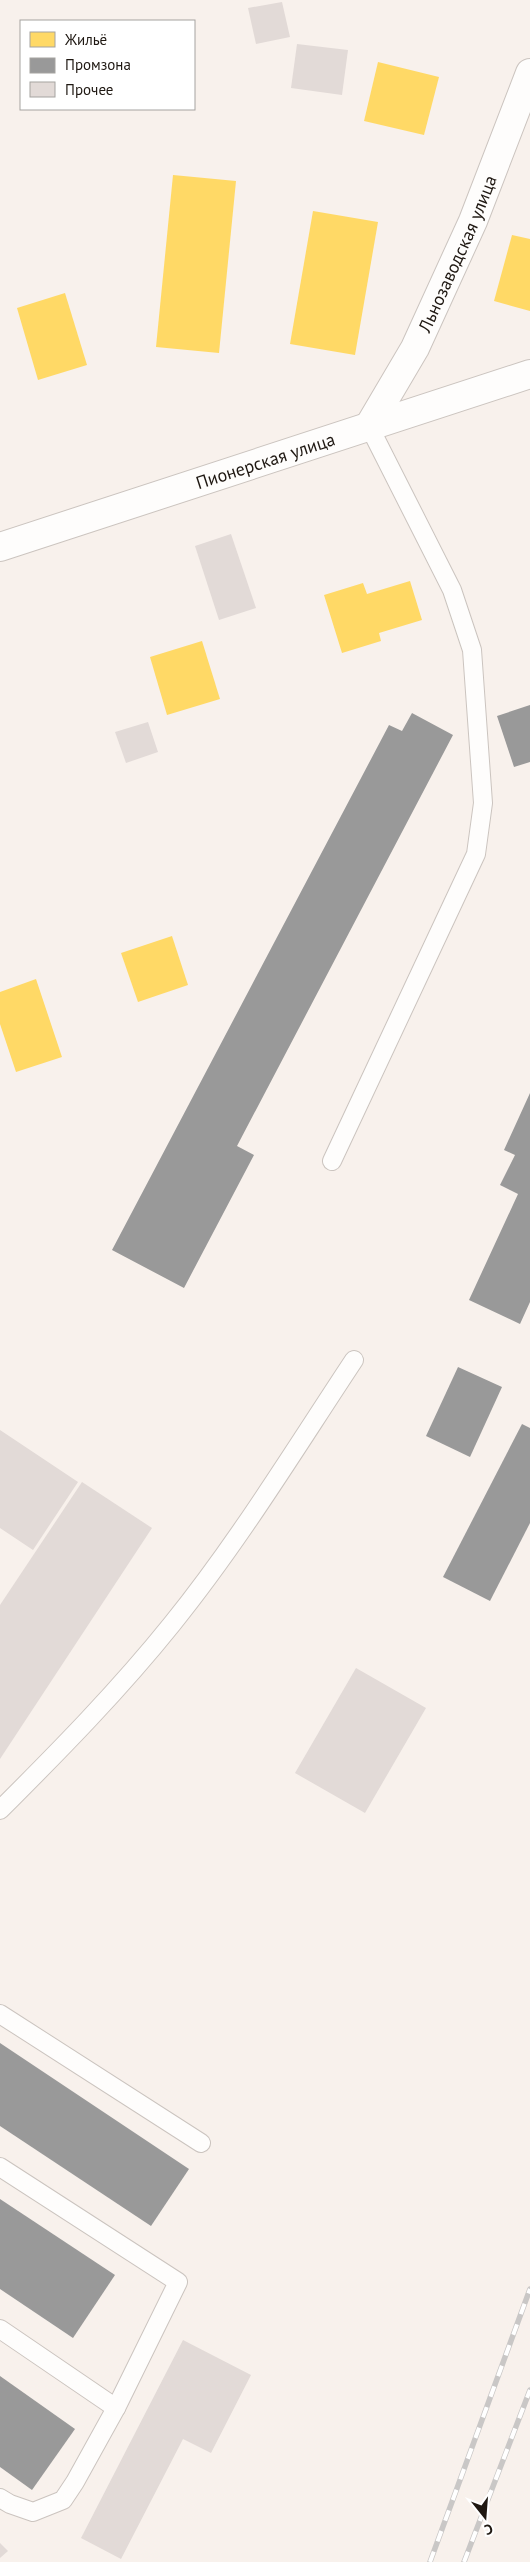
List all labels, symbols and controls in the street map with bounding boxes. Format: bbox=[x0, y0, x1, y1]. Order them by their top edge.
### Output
legend bbox=[20, 20, 195, 110]
text: Жильё bbox=[64, 30, 107, 49]
text: Промзона bbox=[65, 55, 131, 74]
text: Прочее bbox=[65, 80, 113, 99]
street label: Льнозаводская улица bbox=[412, 172, 501, 336]
street label: Пионерская улица bbox=[193, 427, 338, 494]
north arrow bbox=[460, 2492, 510, 2542]
text: С bbox=[482, 2520, 495, 2539]

